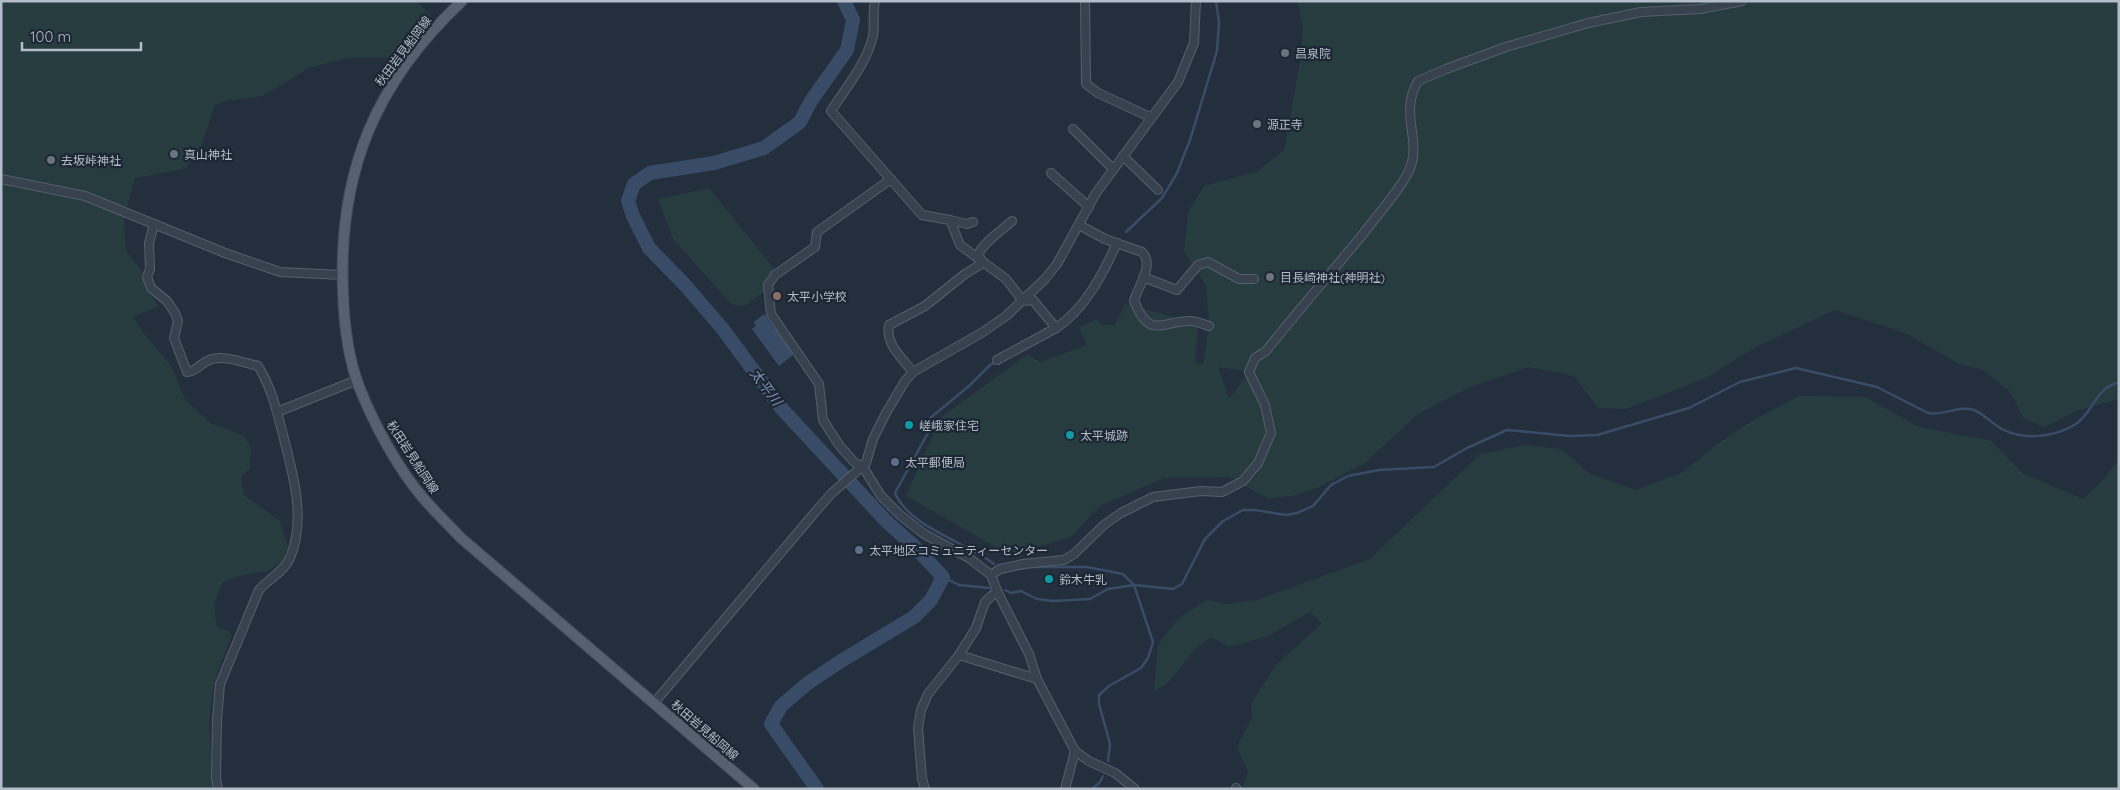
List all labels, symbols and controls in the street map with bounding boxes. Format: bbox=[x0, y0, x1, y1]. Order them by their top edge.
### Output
street label: 秋田岩見船岡線 bbox=[372, 13, 434, 89]
scale bar bbox=[22, 20, 141, 52]
text: 100 m bbox=[30, 27, 71, 46]
place label: 昌泉院 bbox=[1295, 46, 1331, 61]
marker: 昌泉院 bbox=[1279, 47, 1291, 59]
place label: 源正寺 bbox=[1267, 117, 1303, 132]
marker: 源正寺 bbox=[1251, 118, 1263, 130]
place label: 真山神社 bbox=[184, 147, 232, 162]
marker: 真山神社 bbox=[168, 148, 180, 160]
place label: 去坂峠神社 bbox=[61, 153, 121, 168]
marker: 去坂峠神社 bbox=[45, 154, 57, 166]
place label: 目長崎神社(神明社) bbox=[1280, 270, 1385, 285]
marker: 目長崎神社(神明社) bbox=[1264, 271, 1276, 283]
place label: 太平小学校 bbox=[787, 289, 847, 304]
marker: 太平小学校 bbox=[771, 290, 783, 302]
water label: 太平川 bbox=[746, 365, 787, 411]
street label: 秋田岩見船岡線 bbox=[384, 418, 442, 496]
place label: 嵯峨家住宅 bbox=[919, 418, 979, 433]
marker: 嵯峨家住宅 bbox=[903, 419, 915, 431]
place label: 太平城跡 bbox=[1080, 428, 1128, 443]
marker: 太平城跡 bbox=[1064, 429, 1076, 441]
place label: 太平郵便局 bbox=[905, 455, 965, 470]
marker: 太平郵便局 bbox=[889, 456, 901, 468]
place label: 太平地区コミュニティーセンター bbox=[869, 543, 1048, 558]
marker: 太平地区コミュニティーセンター bbox=[853, 544, 865, 556]
place label: 鈴木牛乳 bbox=[1059, 572, 1107, 587]
marker: 鈴木牛乳 bbox=[1043, 573, 1055, 585]
street label: 秋田岩見船岡線 bbox=[668, 697, 742, 763]

